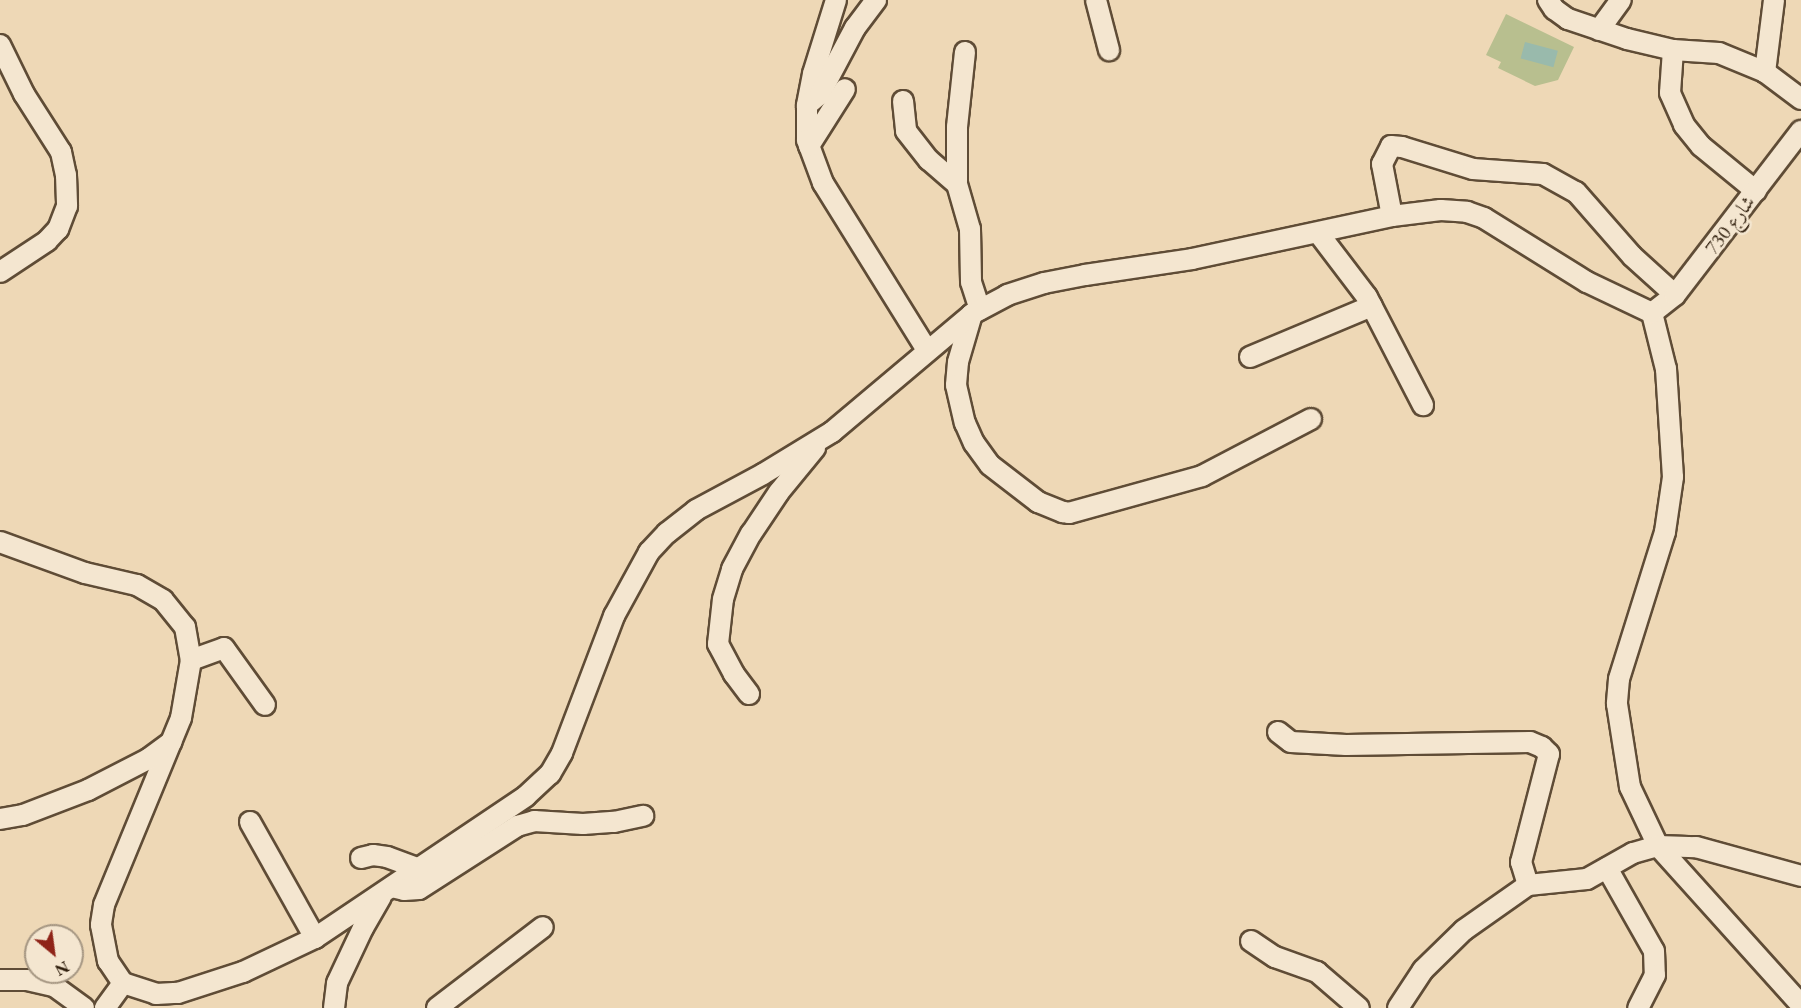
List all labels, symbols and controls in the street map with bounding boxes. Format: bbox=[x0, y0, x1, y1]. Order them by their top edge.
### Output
street label: شارع 730 bbox=[1700, 191, 1760, 259]
north arrow bbox=[24, 924, 84, 984]
text: N bbox=[51, 956, 73, 981]

